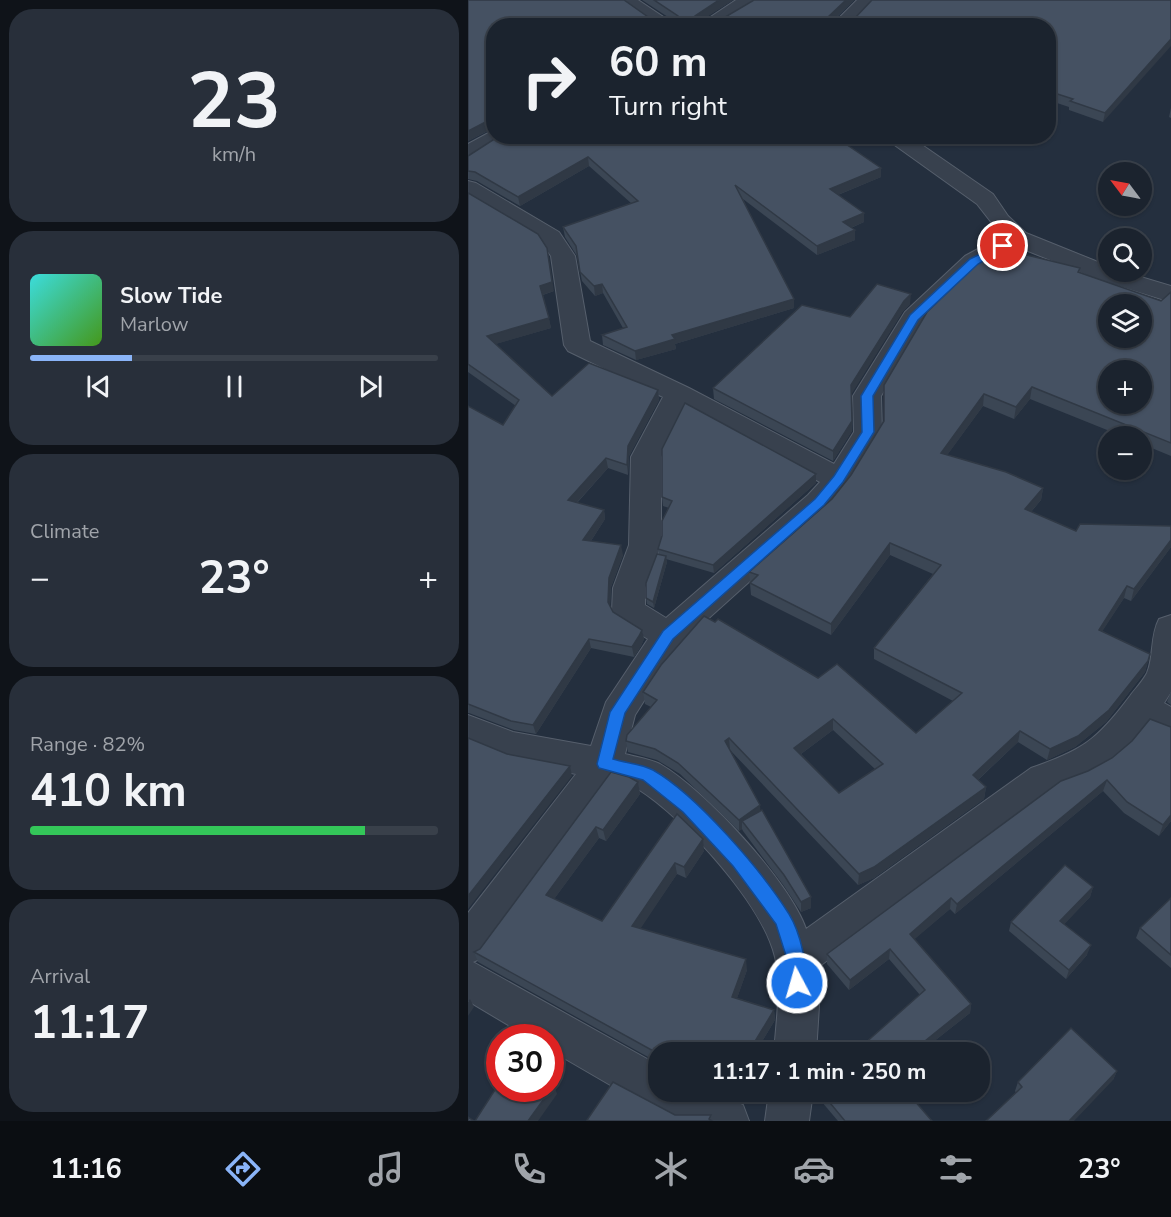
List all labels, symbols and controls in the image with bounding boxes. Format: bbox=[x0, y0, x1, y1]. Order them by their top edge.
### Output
text: 60 m bbox=[609, 34, 708, 91]
icon: right bbox=[510, 42, 588, 120]
text: 23 bbox=[187, 48, 281, 155]
text: Turn right bbox=[609, 88, 727, 125]
text: km/h bbox=[212, 141, 256, 168]
north arrow bbox=[1098, 162, 1152, 216]
map controls bbox=[1098, 162, 1152, 480]
pin bbox=[977, 220, 1028, 271]
button: search bbox=[1098, 228, 1152, 282]
icon: arrive bbox=[986, 229, 1019, 262]
text: Slow Tide bbox=[120, 281, 222, 311]
button: layers bbox=[1098, 294, 1152, 348]
text: Marlow bbox=[120, 311, 188, 338]
button: + bbox=[1098, 360, 1152, 414]
icon: previous bbox=[82, 370, 115, 403]
icon: pause bbox=[218, 370, 251, 403]
icon: next bbox=[354, 370, 387, 403]
button: − bbox=[1098, 426, 1152, 480]
text: Climate bbox=[30, 518, 99, 545]
text: 23° bbox=[198, 548, 270, 609]
text: − bbox=[30, 556, 50, 601]
text: + bbox=[418, 556, 438, 601]
text: Range · 82% bbox=[30, 731, 145, 758]
text: 410 km bbox=[30, 761, 187, 822]
position arrow bbox=[765, 951, 829, 1015]
text: Arrival bbox=[30, 963, 90, 990]
text: 11:17 bbox=[30, 993, 149, 1054]
speed limit sign: 30 bbox=[486, 1024, 564, 1102]
text: 11:17 · 1 min · 250 m bbox=[712, 1057, 926, 1087]
icon: directions bbox=[222, 1148, 264, 1190]
icon: music bbox=[365, 1148, 407, 1190]
icon: phone bbox=[508, 1148, 550, 1190]
icon: climate bbox=[650, 1148, 692, 1190]
icon: car bbox=[793, 1148, 835, 1190]
icon: filters bbox=[935, 1148, 977, 1190]
text: 11:16 bbox=[50, 1151, 122, 1188]
text: 23° bbox=[1078, 1151, 1121, 1188]

